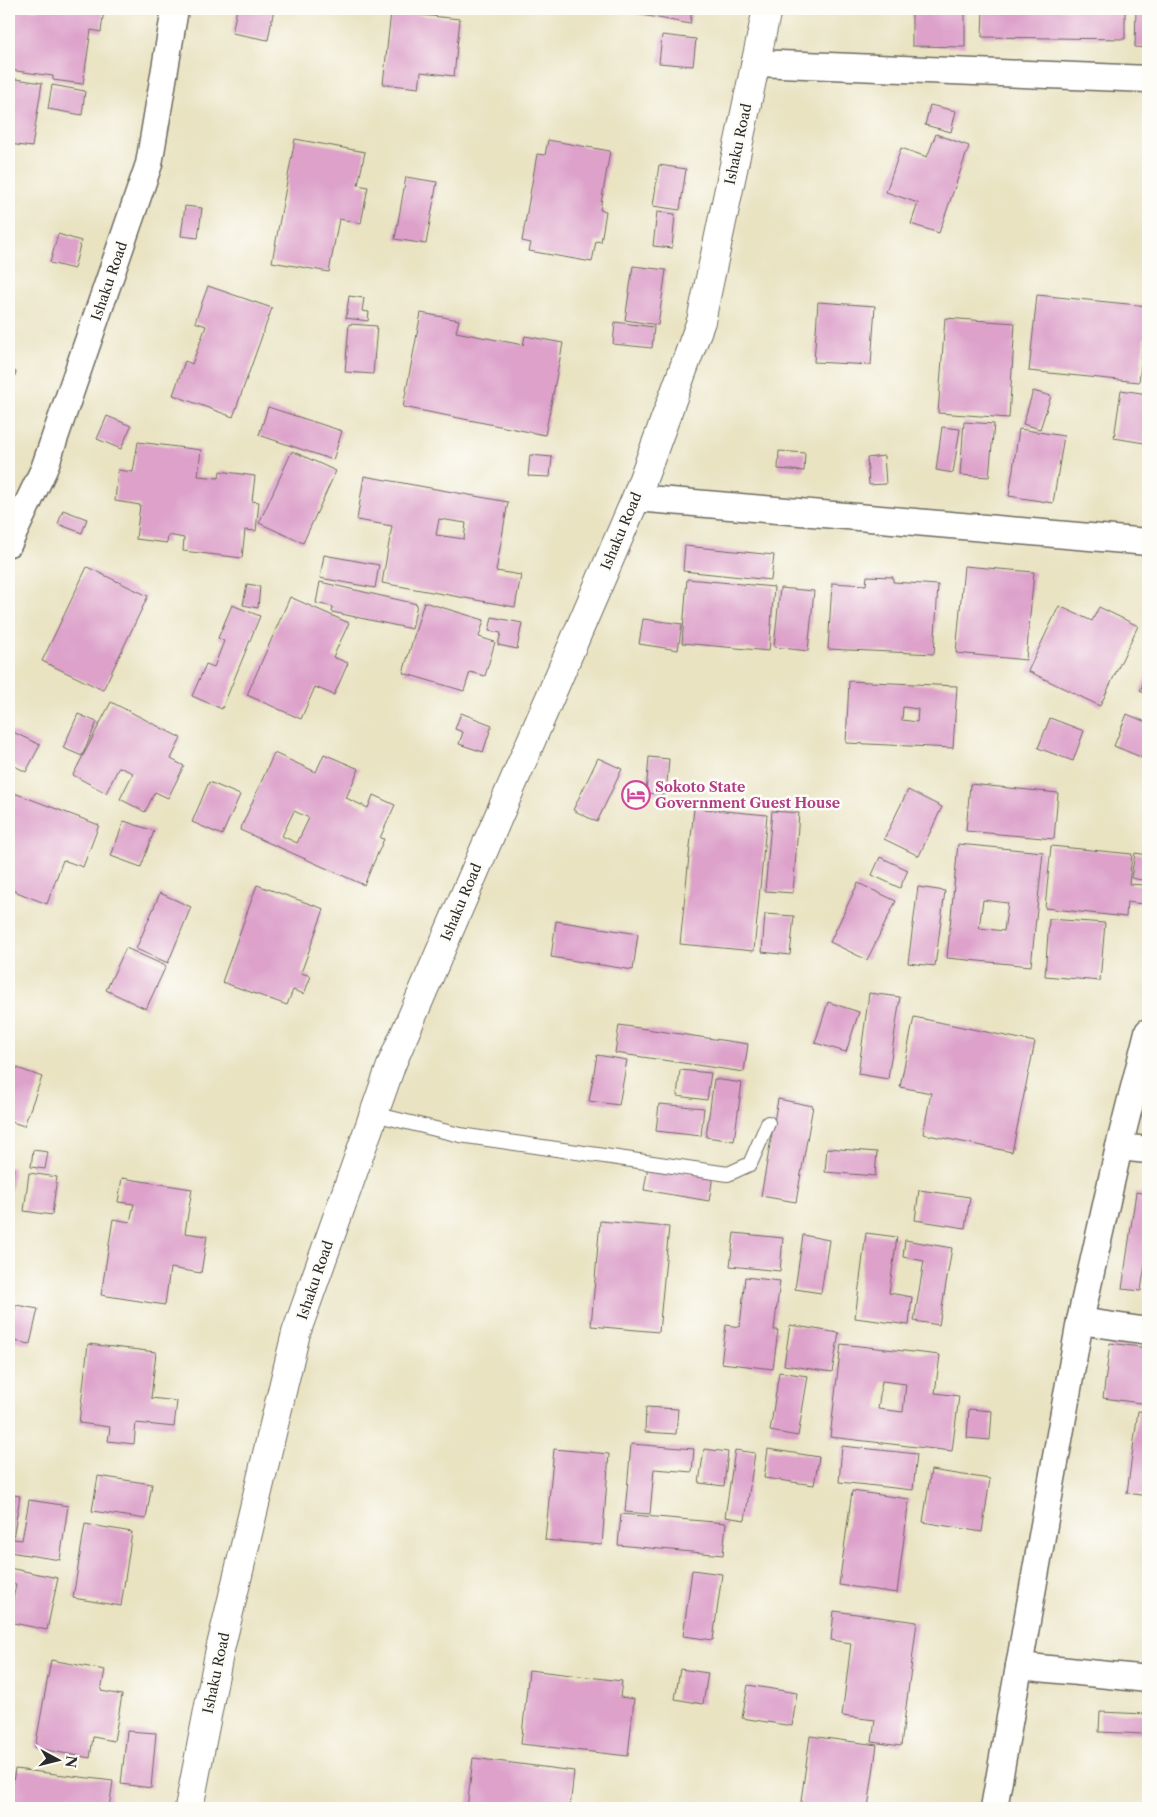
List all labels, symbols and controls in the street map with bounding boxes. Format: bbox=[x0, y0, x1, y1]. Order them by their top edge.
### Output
street label: Ishaku Road bbox=[721, 101, 755, 186]
street label: Ishaku Road bbox=[87, 239, 131, 323]
street label: Ishaku Road bbox=[597, 489, 646, 572]
place label: Sokoto State Government Guest House bbox=[655, 778, 840, 812]
hotel icon: Sokoto State Government Guest House bbox=[621, 780, 651, 810]
street label: Ishaku Road bbox=[437, 860, 486, 943]
street label: Ishaku Road bbox=[293, 1238, 337, 1322]
street label: Ishaku Road bbox=[199, 1630, 233, 1715]
north arrow bbox=[32, 1734, 82, 1784]
text: N bbox=[61, 1754, 81, 1769]

